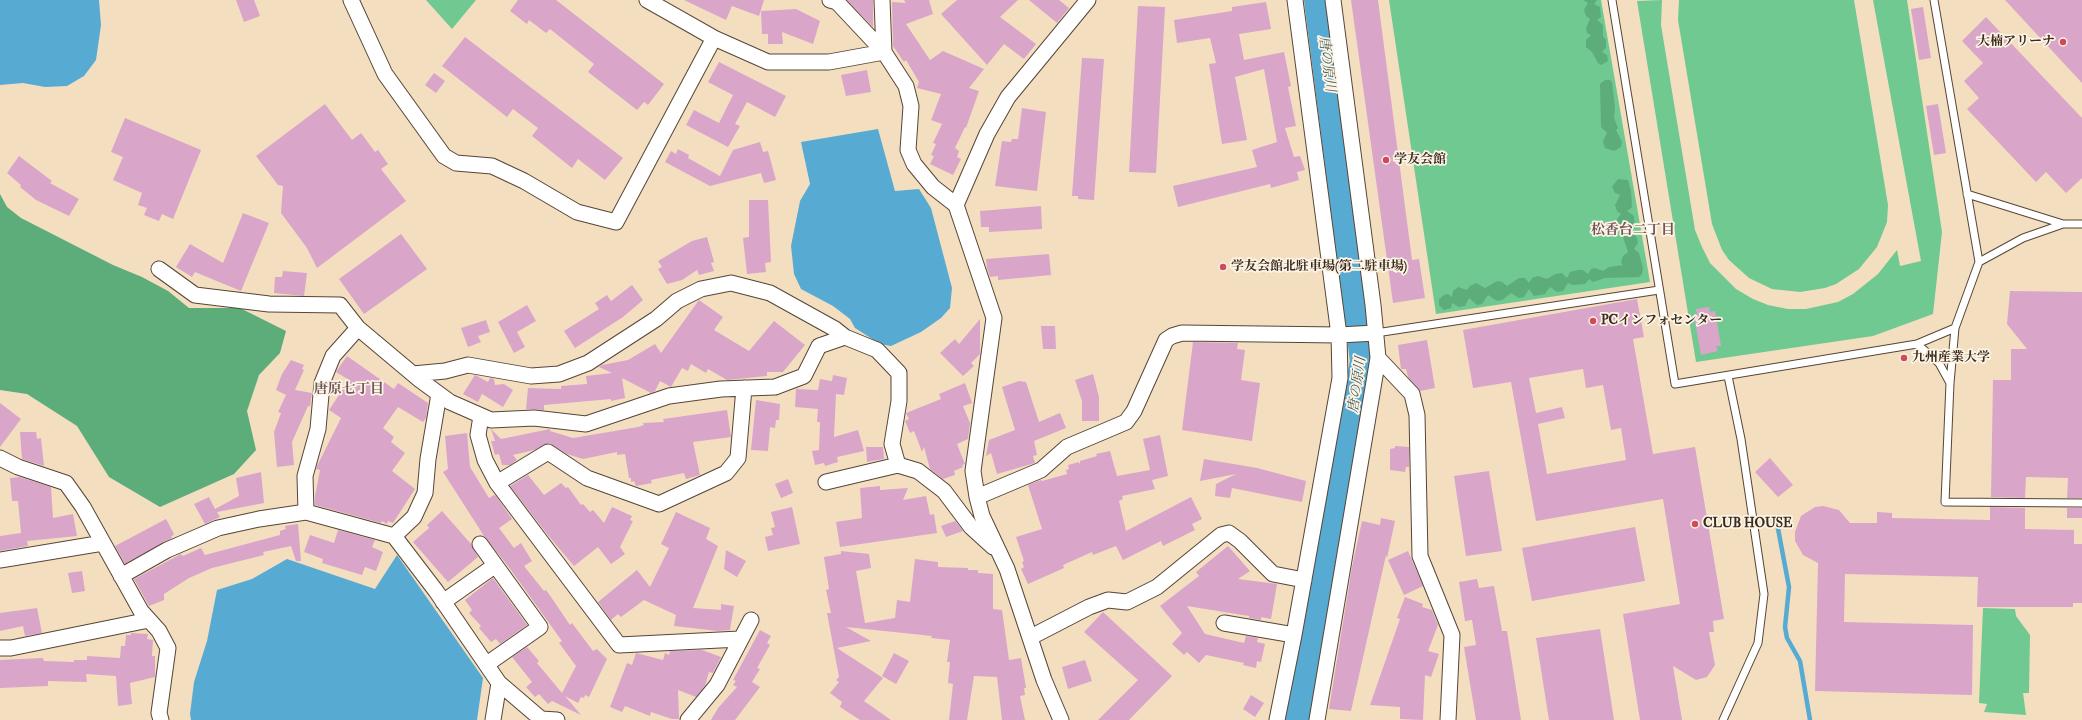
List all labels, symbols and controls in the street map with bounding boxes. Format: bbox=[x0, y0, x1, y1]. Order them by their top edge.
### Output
place label: 大楠アリーナ bbox=[1977, 34, 2055, 50]
water label: 唐の原川 bbox=[1314, 35, 1338, 93]
marker: 大楠アリーナ bbox=[2058, 37, 2068, 47]
place label: 学友会館 bbox=[1394, 152, 1446, 168]
marker: 学友会館 bbox=[1381, 155, 1391, 165]
district label: 松香台二丁目 bbox=[1591, 223, 1675, 239]
place label: 学友会館北駐車場(第二駐車場) bbox=[1231, 259, 1407, 275]
marker: 学友会館北駐車場(第二駐車場) bbox=[1218, 262, 1228, 272]
place label: PCインフォセンター bbox=[1601, 313, 1722, 329]
marker: PCインフォセンター bbox=[1588, 316, 1598, 326]
place label: 九州産業大学 bbox=[1912, 350, 1990, 366]
marker: 九州産業大学 bbox=[1899, 353, 1909, 363]
water label: 唐の原川 bbox=[1346, 356, 1370, 414]
district label: 唐原七丁目 bbox=[314, 382, 384, 398]
place label: CLUB HOUSE bbox=[1703, 516, 1792, 532]
marker: CLUB HOUSE bbox=[1690, 519, 1700, 529]

